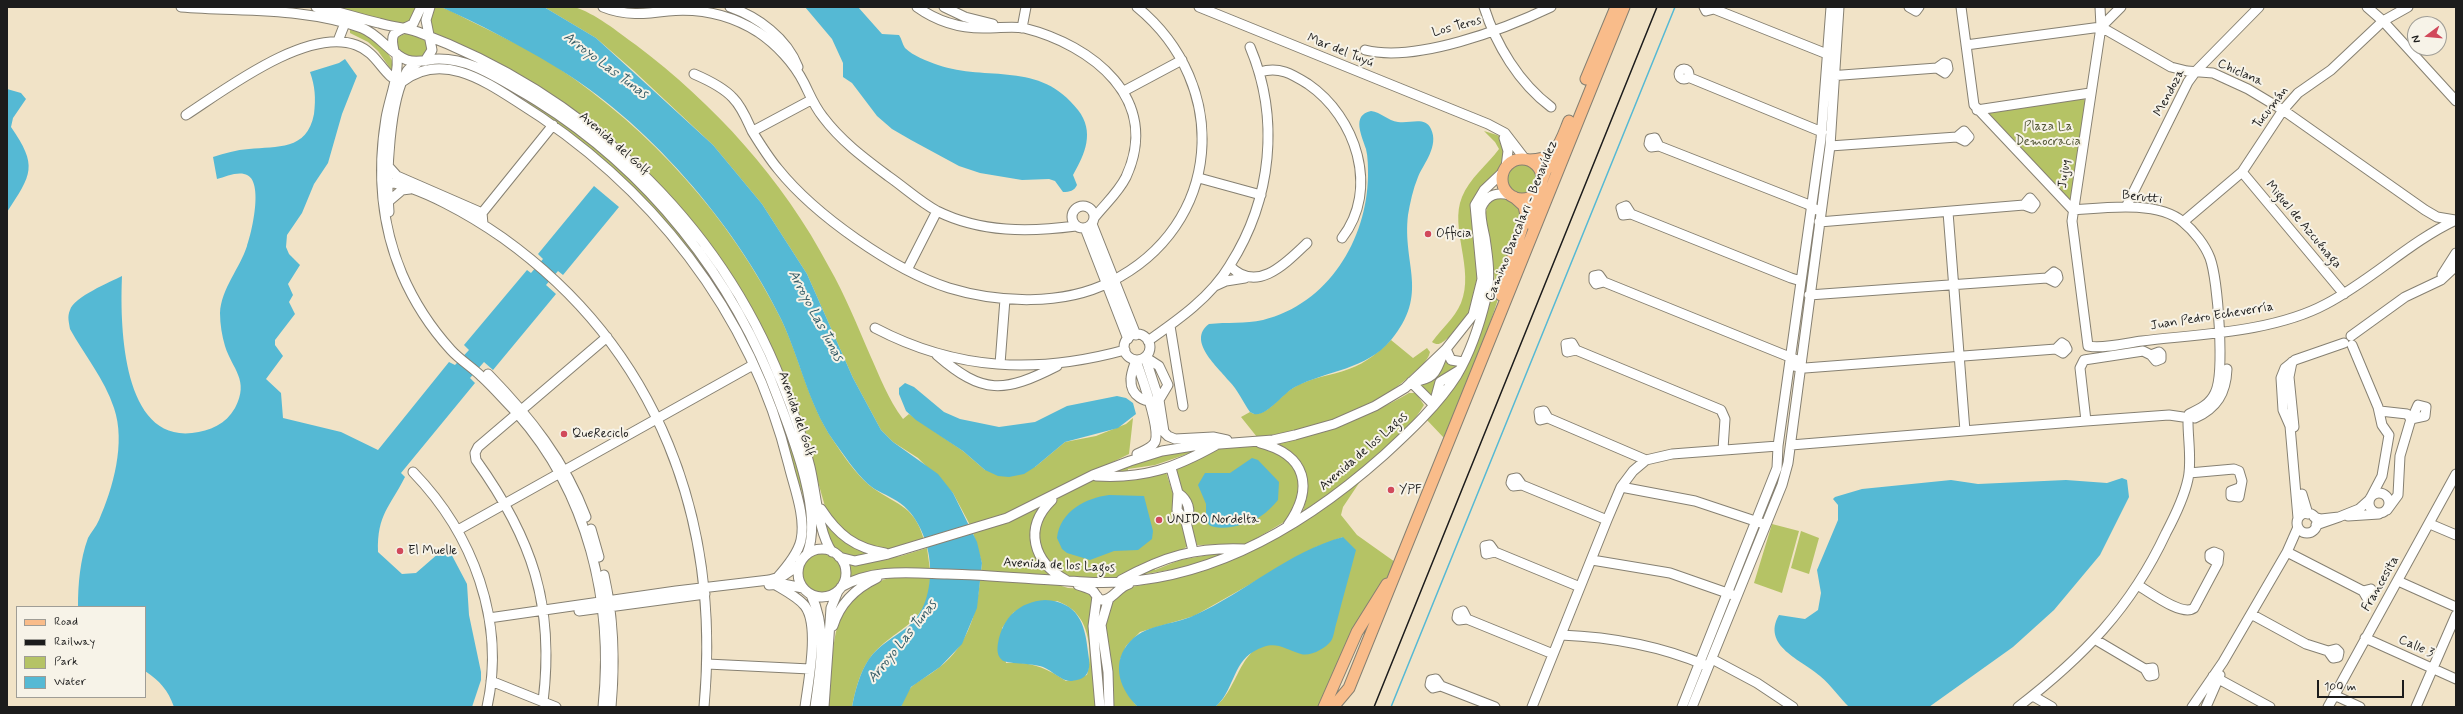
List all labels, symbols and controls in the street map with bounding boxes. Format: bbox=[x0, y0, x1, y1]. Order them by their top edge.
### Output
street label: Los Teros bbox=[1431, 13, 1483, 41]
north arrow bbox=[2407, 16, 2447, 56]
water label: Arroyo Las Tunas bbox=[560, 29, 650, 103]
street label: Mar del Tuyú bbox=[1305, 31, 1375, 71]
text: N bbox=[2409, 34, 2424, 44]
street label: Chiclana bbox=[2215, 56, 2265, 90]
street label: Mendoza bbox=[2151, 67, 2189, 119]
street label: Tucumán bbox=[2250, 84, 2292, 132]
street label: Avenida del Golf bbox=[575, 109, 653, 179]
park label: Plaza La Democracia bbox=[2015, 119, 2081, 150]
street label: Camino Bancalari - Benavídez bbox=[1483, 138, 1561, 304]
street label: Jujuy bbox=[2055, 159, 2075, 189]
street label: Miguel de Azcuénaga bbox=[2262, 178, 2344, 272]
street label: Berutti bbox=[2121, 188, 2163, 208]
place label: Officia bbox=[1436, 226, 1471, 242]
marker: Officia bbox=[1423, 229, 1433, 239]
water label: Arroyo Las Tunas bbox=[784, 267, 846, 365]
street label: Juan Pedro Echeverría bbox=[2149, 300, 2275, 334]
street label: Avenida del Golf bbox=[774, 370, 818, 458]
street label: Avenida de los Lagos bbox=[1317, 409, 1411, 495]
place label: QueReciclo bbox=[572, 426, 629, 442]
marker: QueReciclo bbox=[559, 429, 569, 439]
place label: YPF bbox=[1399, 482, 1422, 498]
marker: YPF bbox=[1386, 485, 1396, 495]
place label: UNIDO Nordelta bbox=[1167, 512, 1259, 528]
marker: UNIDO Nordelta bbox=[1154, 515, 1164, 525]
place label: El Muelle bbox=[408, 543, 457, 559]
marker: El Muelle bbox=[395, 546, 405, 556]
street label: Francesita bbox=[2359, 554, 2403, 614]
street label: Avenida de los Lagos bbox=[1003, 555, 1115, 577]
water label: Arroyo Las Tunas bbox=[865, 597, 941, 687]
legend bbox=[16, 606, 146, 698]
text: Road bbox=[54, 614, 78, 630]
street label: Calle 3 bbox=[2396, 632, 2436, 662]
text: Railway bbox=[54, 634, 95, 650]
text: Park bbox=[54, 654, 78, 670]
scale bar bbox=[2319, 672, 2406, 698]
text: Water bbox=[54, 674, 86, 690]
text: 100 m bbox=[2324, 679, 2356, 695]

